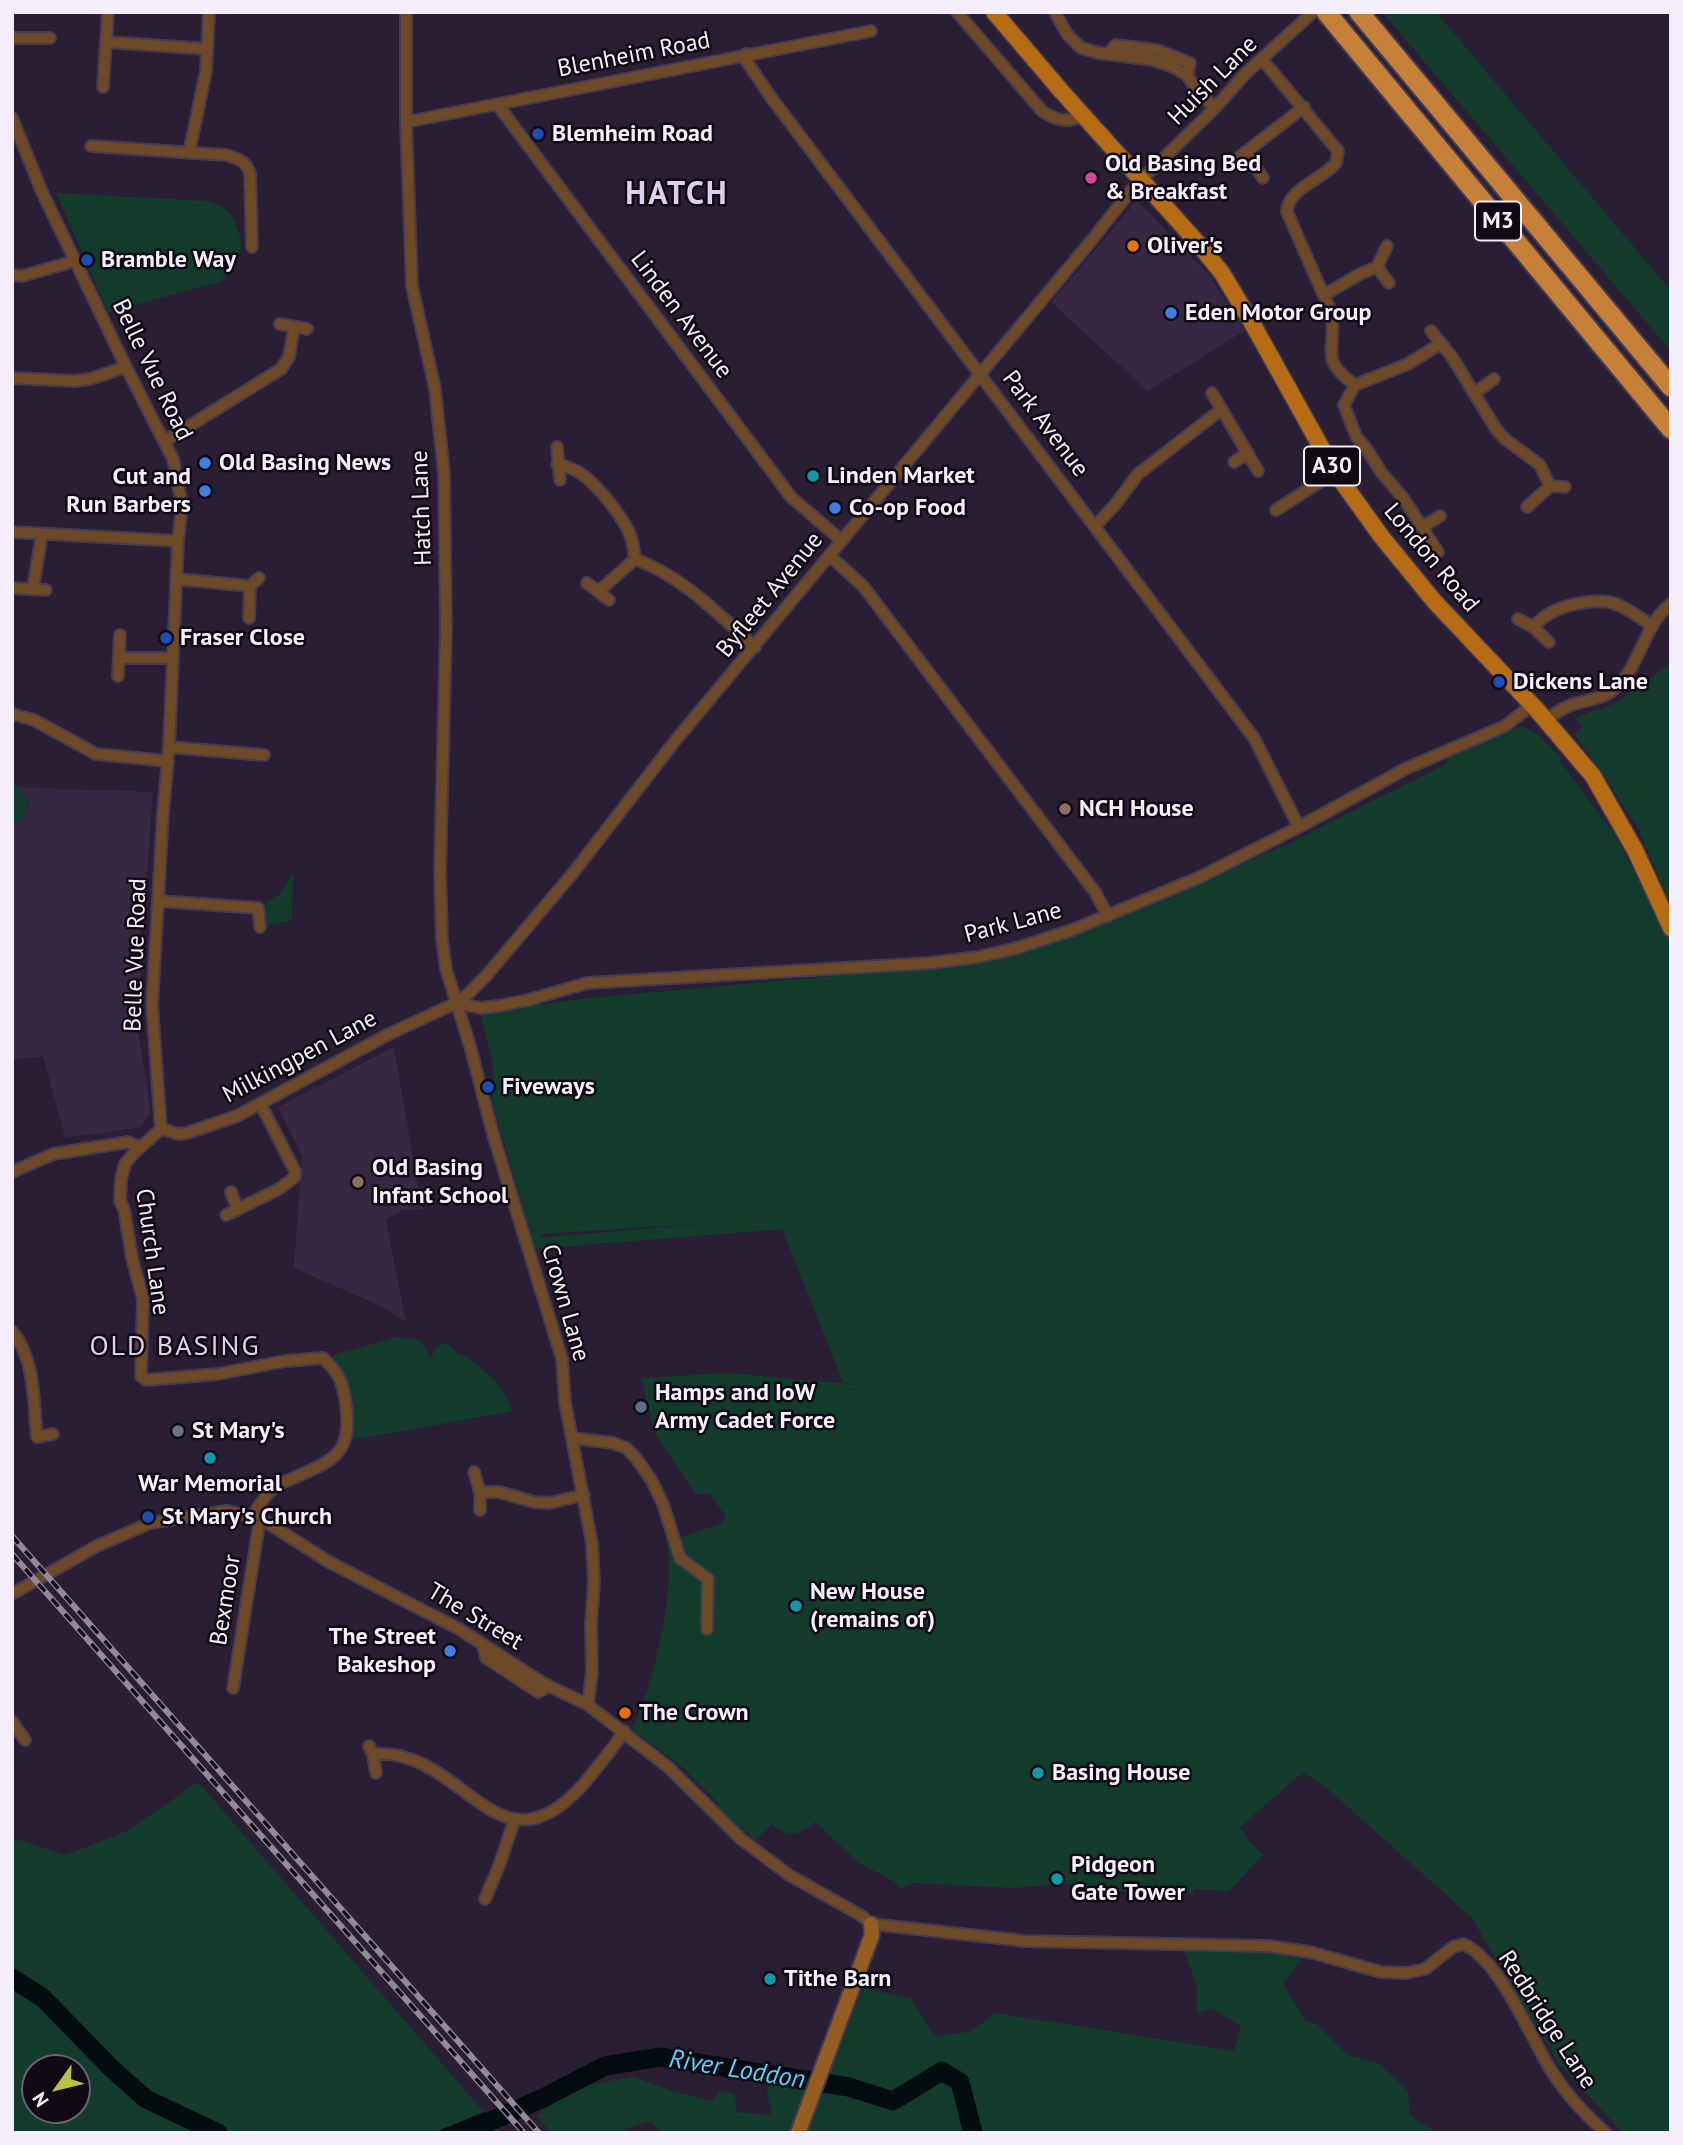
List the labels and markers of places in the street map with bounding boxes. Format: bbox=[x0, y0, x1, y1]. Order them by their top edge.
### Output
place label: Blemheim Road bbox=[552, 120, 713, 148]
marker: Blemheim Road bbox=[530, 126, 546, 142]
place label: Old Basing Bed & Breakfast bbox=[1105, 150, 1261, 206]
marker: Old Basing Bed & Breakfast bbox=[1083, 170, 1099, 186]
place label: Oliver's bbox=[1147, 232, 1223, 260]
marker: Oliver's bbox=[1125, 238, 1141, 254]
place label: Bramble Way bbox=[101, 246, 236, 274]
marker: Bramble Way bbox=[79, 252, 95, 268]
place label: Eden Motor Group bbox=[1185, 299, 1371, 327]
marker: Eden Motor Group bbox=[1163, 305, 1179, 321]
place label: Old Basing News bbox=[219, 449, 391, 477]
marker: Old Basing News bbox=[197, 455, 213, 471]
place label: Linden Market bbox=[827, 462, 975, 490]
place label: Cut and Run Barbers bbox=[66, 463, 191, 519]
marker: Linden Market bbox=[805, 468, 821, 484]
marker: Cut and Run Barbers bbox=[197, 483, 213, 499]
place label: Co-op Food bbox=[849, 494, 966, 522]
marker: Co-op Food bbox=[827, 500, 843, 516]
place label: Fraser Close bbox=[180, 624, 305, 652]
marker: Fraser Close bbox=[158, 630, 174, 646]
place label: Dickens Lane bbox=[1513, 668, 1648, 696]
marker: Dickens Lane bbox=[1491, 674, 1507, 690]
place label: NCH House bbox=[1079, 795, 1194, 823]
marker: NCH House bbox=[1057, 801, 1073, 817]
place label: Fiveways bbox=[502, 1073, 595, 1101]
marker: Fiveways bbox=[480, 1079, 496, 1095]
place label: Old Basing Infant School bbox=[372, 1154, 508, 1210]
marker: Old Basing Infant School bbox=[350, 1174, 366, 1190]
place label: Hamps and IoW Army Cadet Force bbox=[655, 1379, 835, 1435]
marker: Hamps and IoW Army Cadet Force bbox=[633, 1399, 649, 1415]
place label: St Mary's bbox=[192, 1417, 285, 1445]
marker: St Mary's bbox=[170, 1423, 186, 1439]
marker: War Memorial bbox=[202, 1450, 218, 1466]
place label: War Memorial bbox=[138, 1470, 282, 1498]
place label: St Mary's Church bbox=[162, 1503, 332, 1531]
marker: St Mary's Church bbox=[140, 1509, 156, 1525]
place label: New House (remains of) bbox=[810, 1578, 935, 1634]
marker: New House (remains of) bbox=[788, 1598, 804, 1614]
place label: The Street Bakeshop bbox=[329, 1623, 436, 1679]
marker: The Street Bakeshop bbox=[442, 1643, 458, 1659]
place label: The Crown bbox=[639, 1699, 749, 1727]
marker: The Crown bbox=[617, 1705, 633, 1721]
place label: Basing House bbox=[1052, 1759, 1190, 1787]
marker: Basing House bbox=[1030, 1765, 1046, 1781]
place label: Pidgeon Gate Tower bbox=[1071, 1851, 1185, 1907]
marker: Pidgeon Gate Tower bbox=[1049, 1871, 1065, 1887]
place label: Tithe Barn bbox=[784, 1965, 891, 1993]
marker: Tithe Barn bbox=[762, 1971, 778, 1987]

